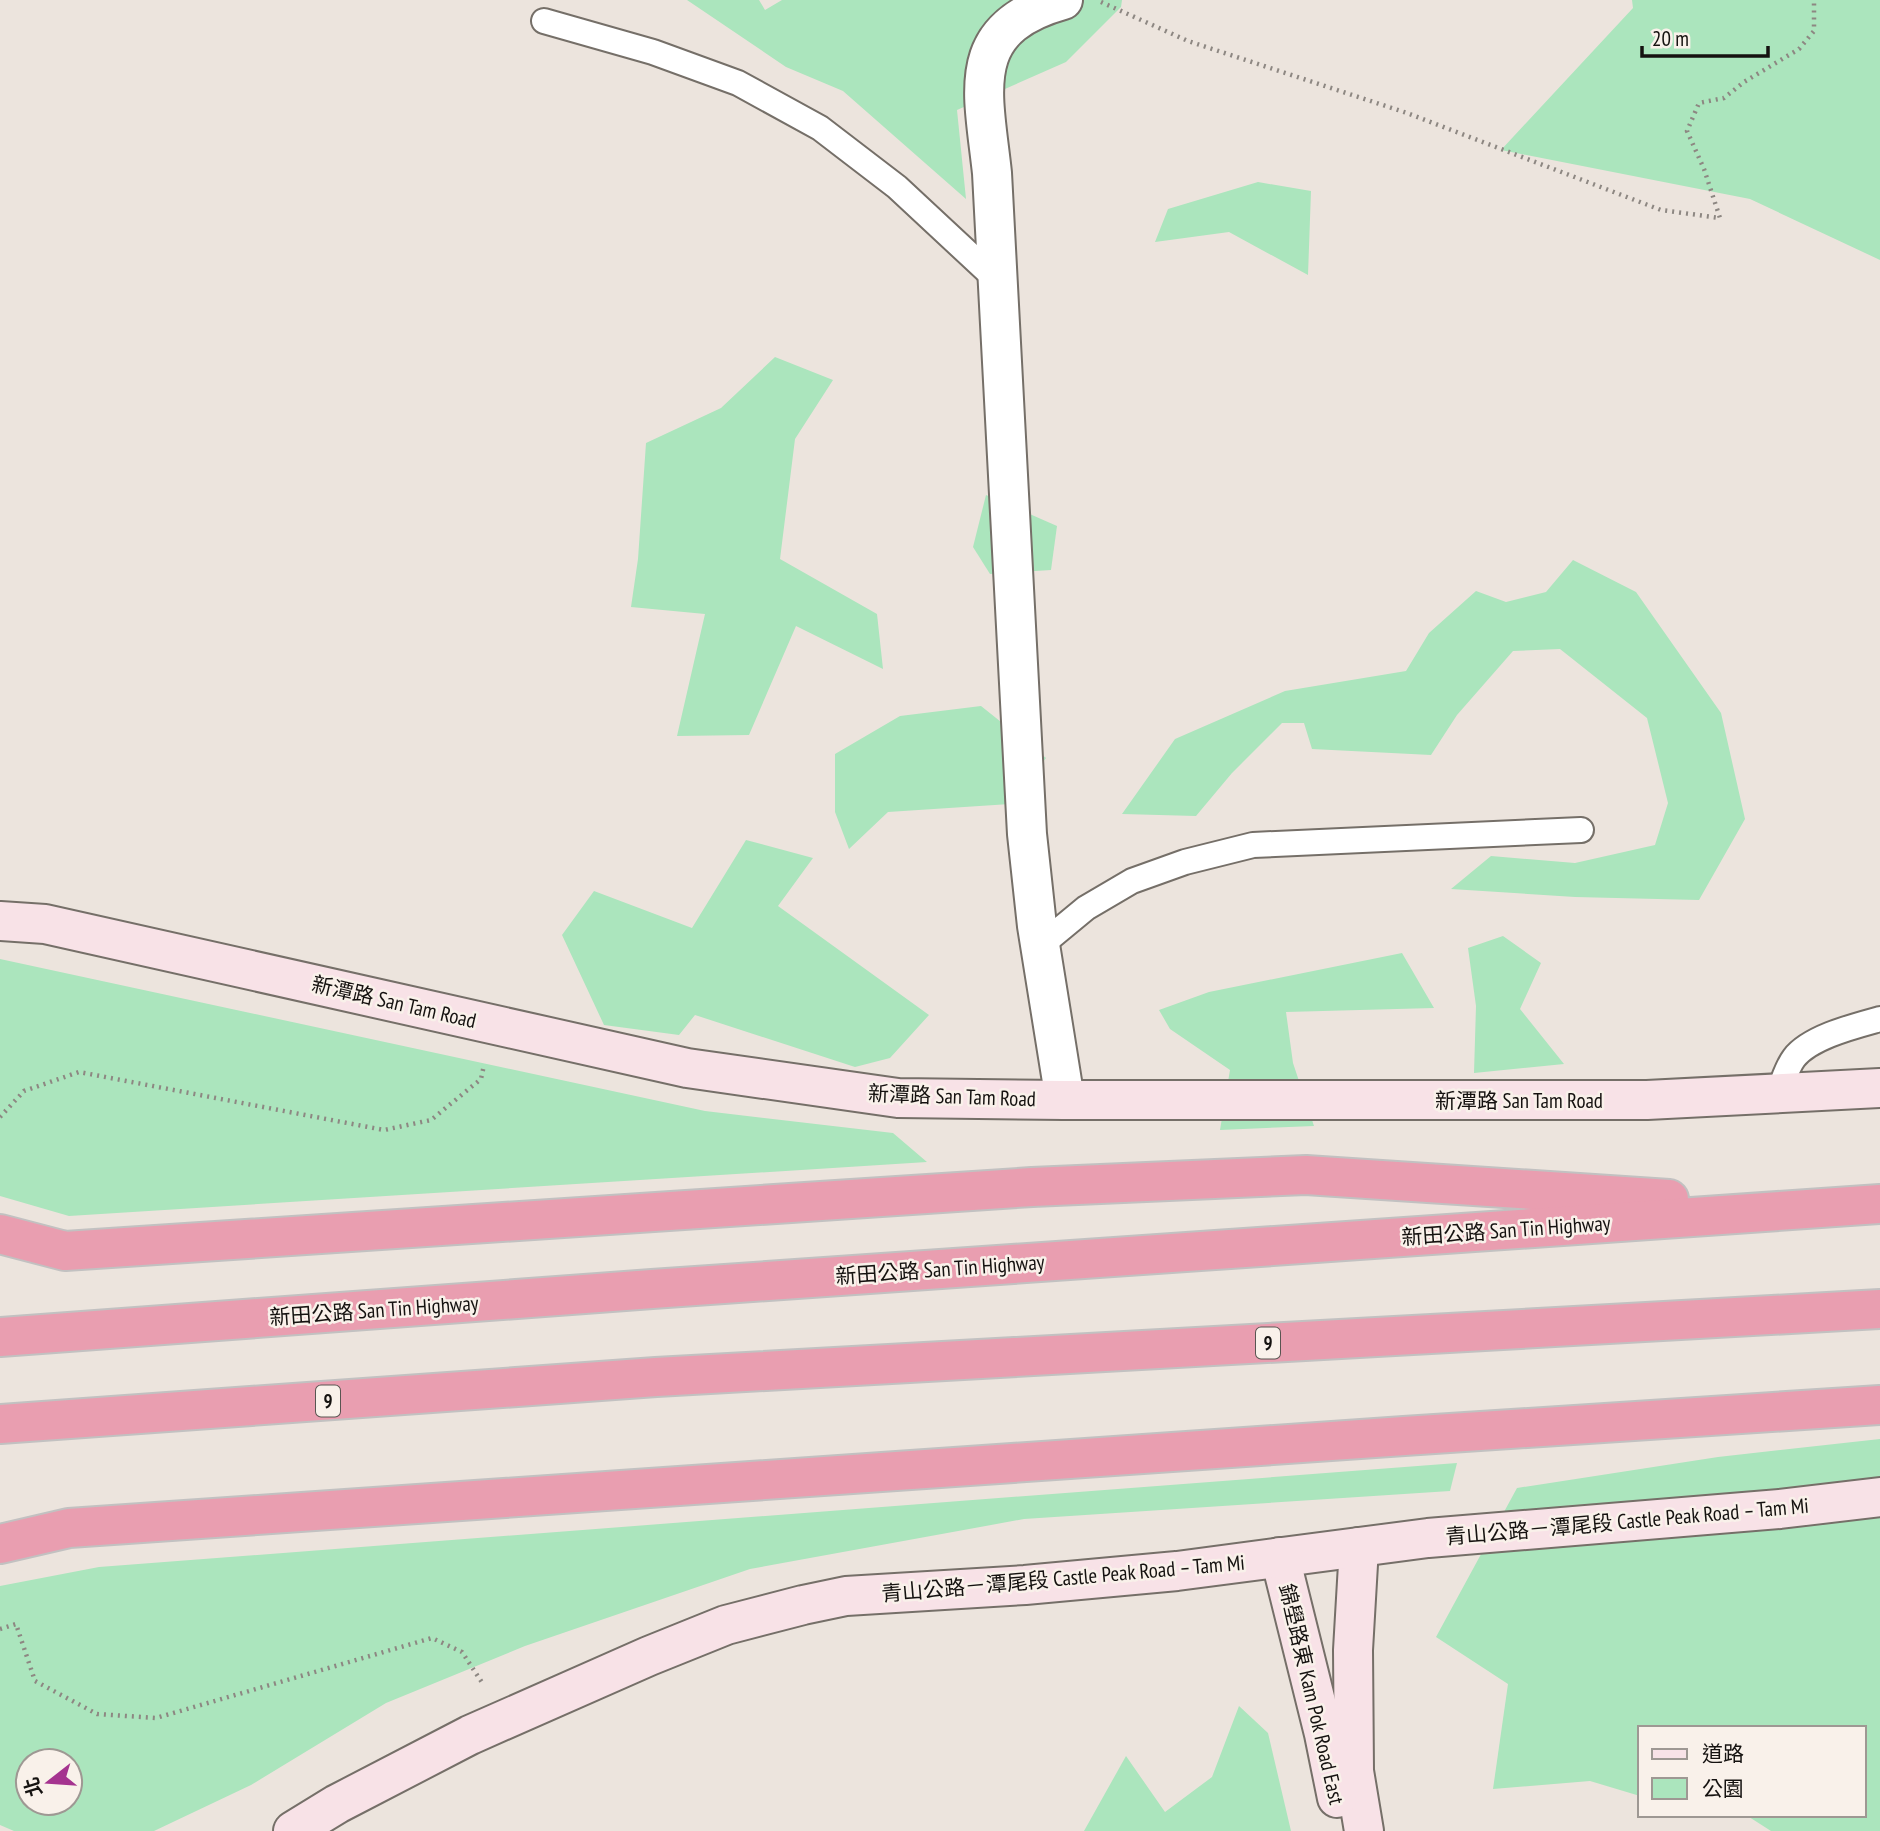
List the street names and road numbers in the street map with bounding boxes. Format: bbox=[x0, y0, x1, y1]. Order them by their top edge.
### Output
street label: 新潭路 San Tam Road bbox=[309, 970, 479, 1034]
street label: 新潭路 San Tam Road bbox=[868, 1080, 1036, 1112]
street label: 新潭路 San Tam Road bbox=[1435, 1087, 1603, 1114]
street label: 新田公路 San Tin Highway bbox=[1401, 1209, 1611, 1251]
street label: 新田公路 San Tin Highway bbox=[835, 1248, 1045, 1290]
street label: 新田公路 San Tin Highway bbox=[269, 1289, 479, 1331]
road number: 9 bbox=[1256, 1328, 1280, 1358]
road number: 9 bbox=[316, 1386, 340, 1416]
street label: 青山公路－潭尾段 Castle Peak Road – Tam Mi bbox=[1444, 1492, 1810, 1550]
street label: 青山公路－潭尾段 Castle Peak Road – Tam Mi bbox=[880, 1549, 1246, 1607]
street label: 錦壆路東 Kam Pok Road East bbox=[1273, 1581, 1351, 1807]

